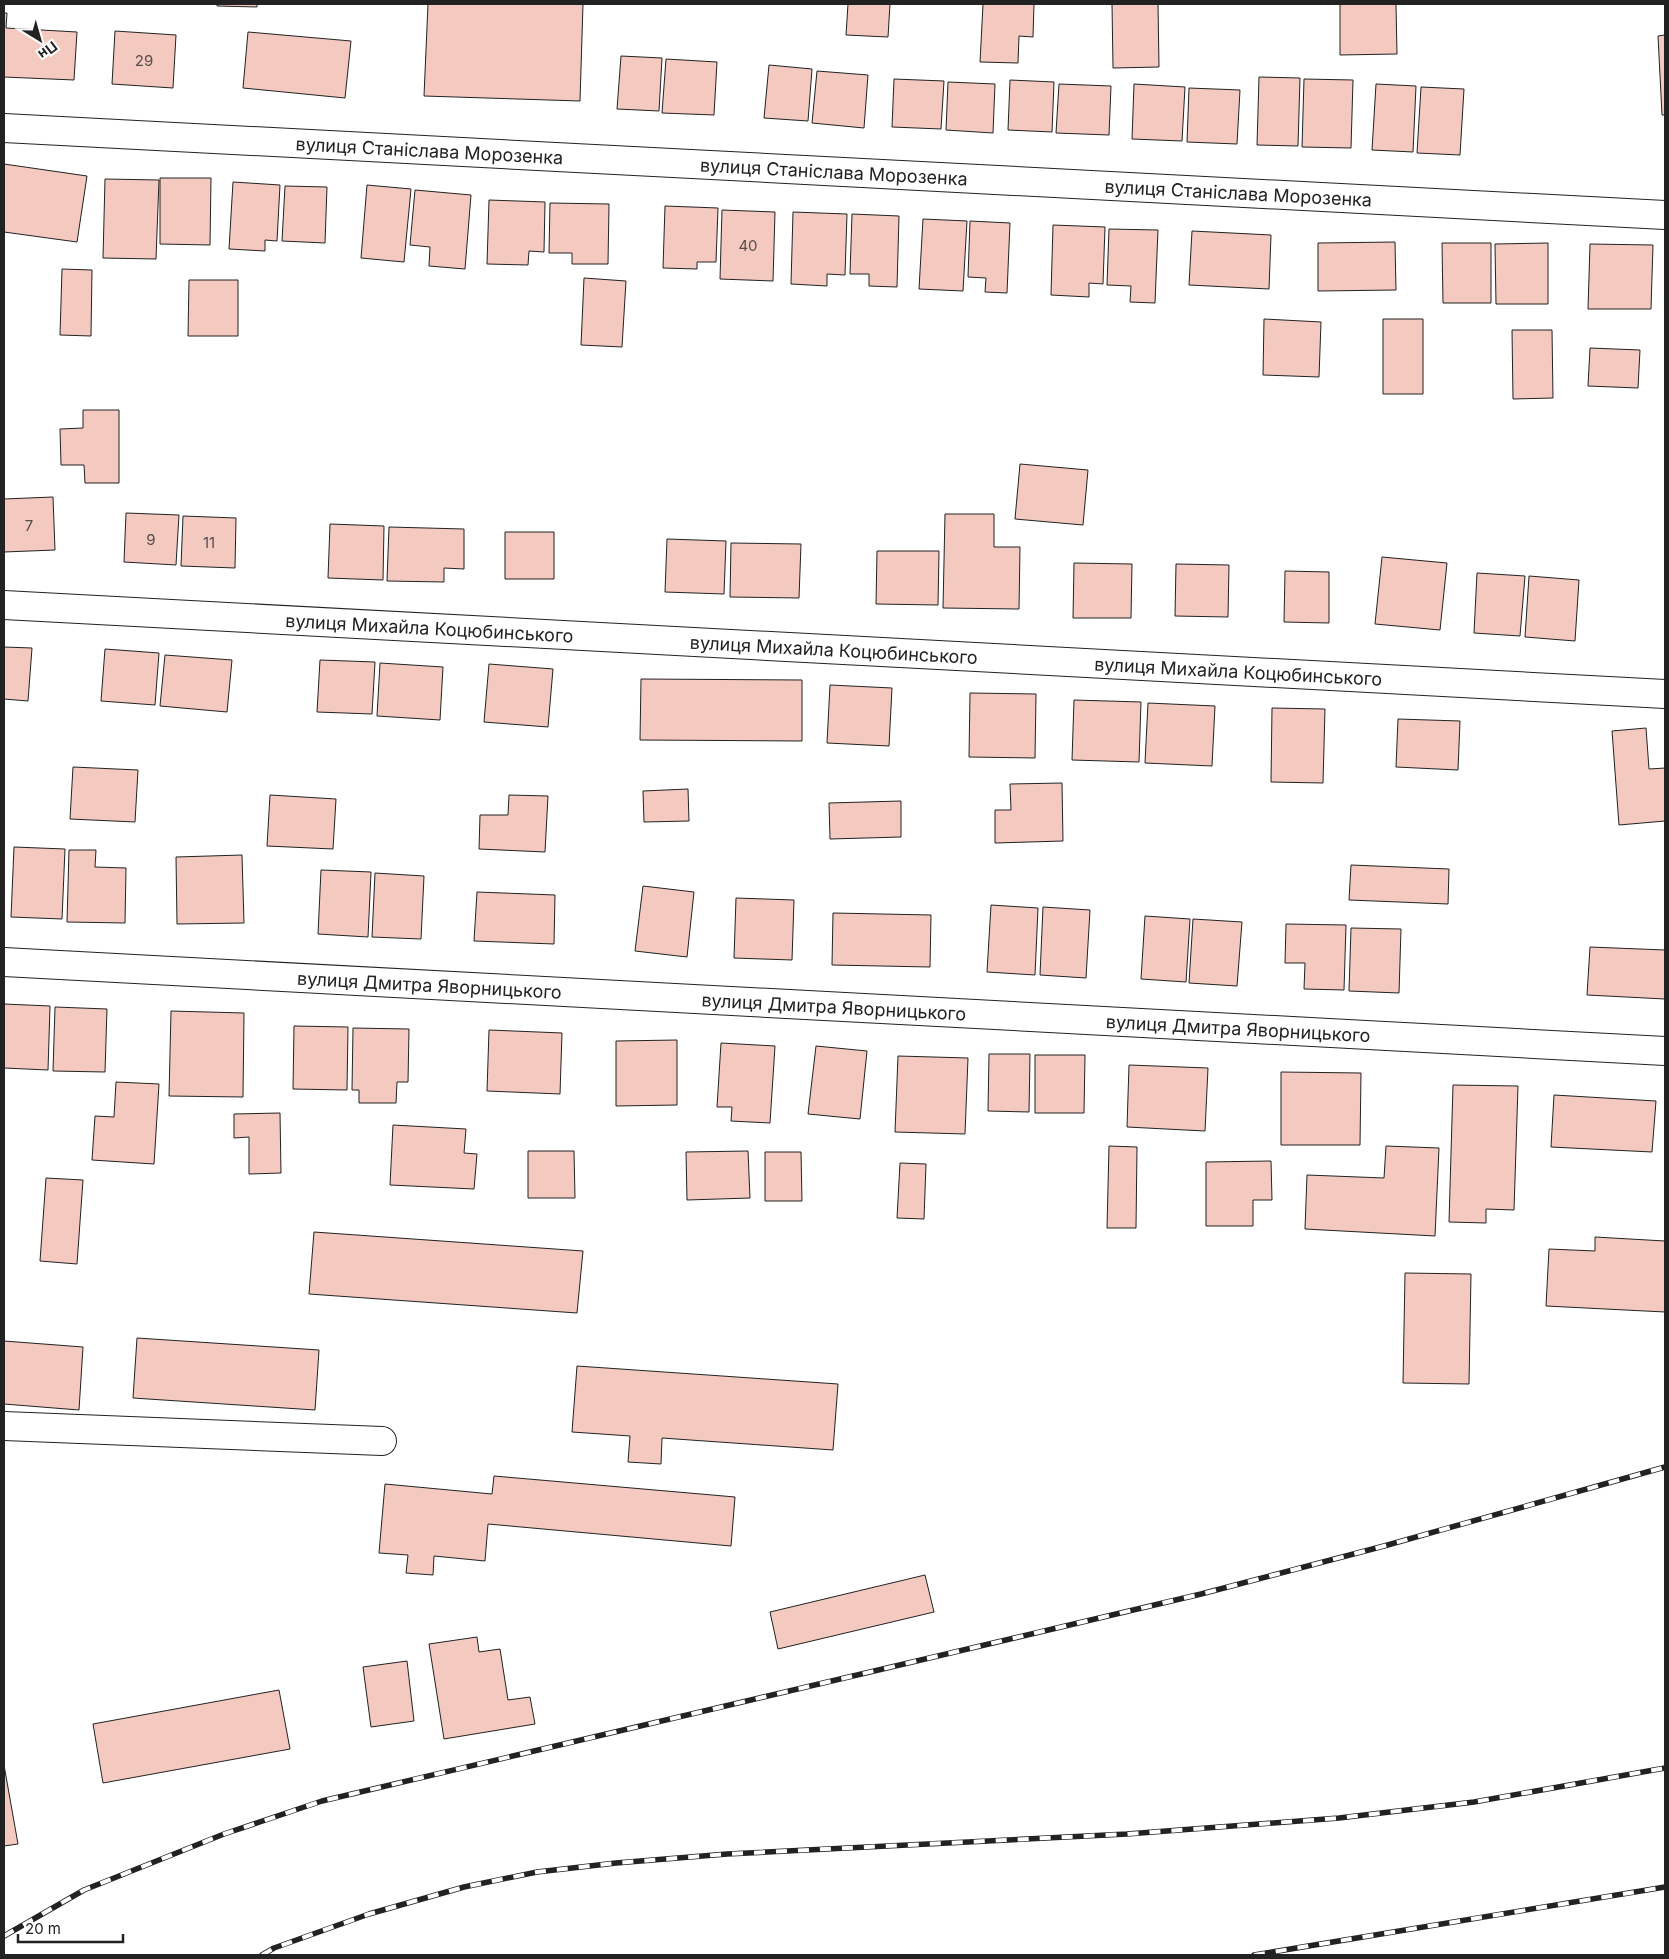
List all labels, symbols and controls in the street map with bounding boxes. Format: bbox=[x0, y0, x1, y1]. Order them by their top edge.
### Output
north arrow bbox=[15, 15, 65, 65]
text: Пн bbox=[35, 38, 61, 63]
house number: 29 bbox=[135, 51, 153, 70]
street label: вулиця Станіслава Морозенка bbox=[295, 133, 564, 168]
street label: вулиця Станіслава Морозенка bbox=[700, 154, 968, 189]
street label: вулиця Станіслава Морозенка bbox=[1104, 175, 1373, 210]
house number: 40 bbox=[738, 236, 758, 255]
house number: 7 bbox=[25, 516, 33, 535]
house number: 9 bbox=[146, 530, 156, 549]
house number: 11 bbox=[203, 533, 215, 552]
street label: вулиця Михайла Коцюбинського bbox=[285, 610, 574, 646]
street label: вулиця Михайла Коцюбинського bbox=[689, 631, 978, 668]
street label: вулиця Михайла Коцюбинського bbox=[1094, 653, 1383, 689]
street label: вулиця Дмитра Яворницького bbox=[297, 967, 562, 1002]
street label: вулиця Дмитра Яворницького bbox=[701, 989, 967, 1024]
street label: вулиця Дмитра Яворницького bbox=[1105, 1011, 1371, 1046]
scale bar bbox=[18, 1912, 122, 1944]
text: 20 m bbox=[25, 1919, 61, 1938]

